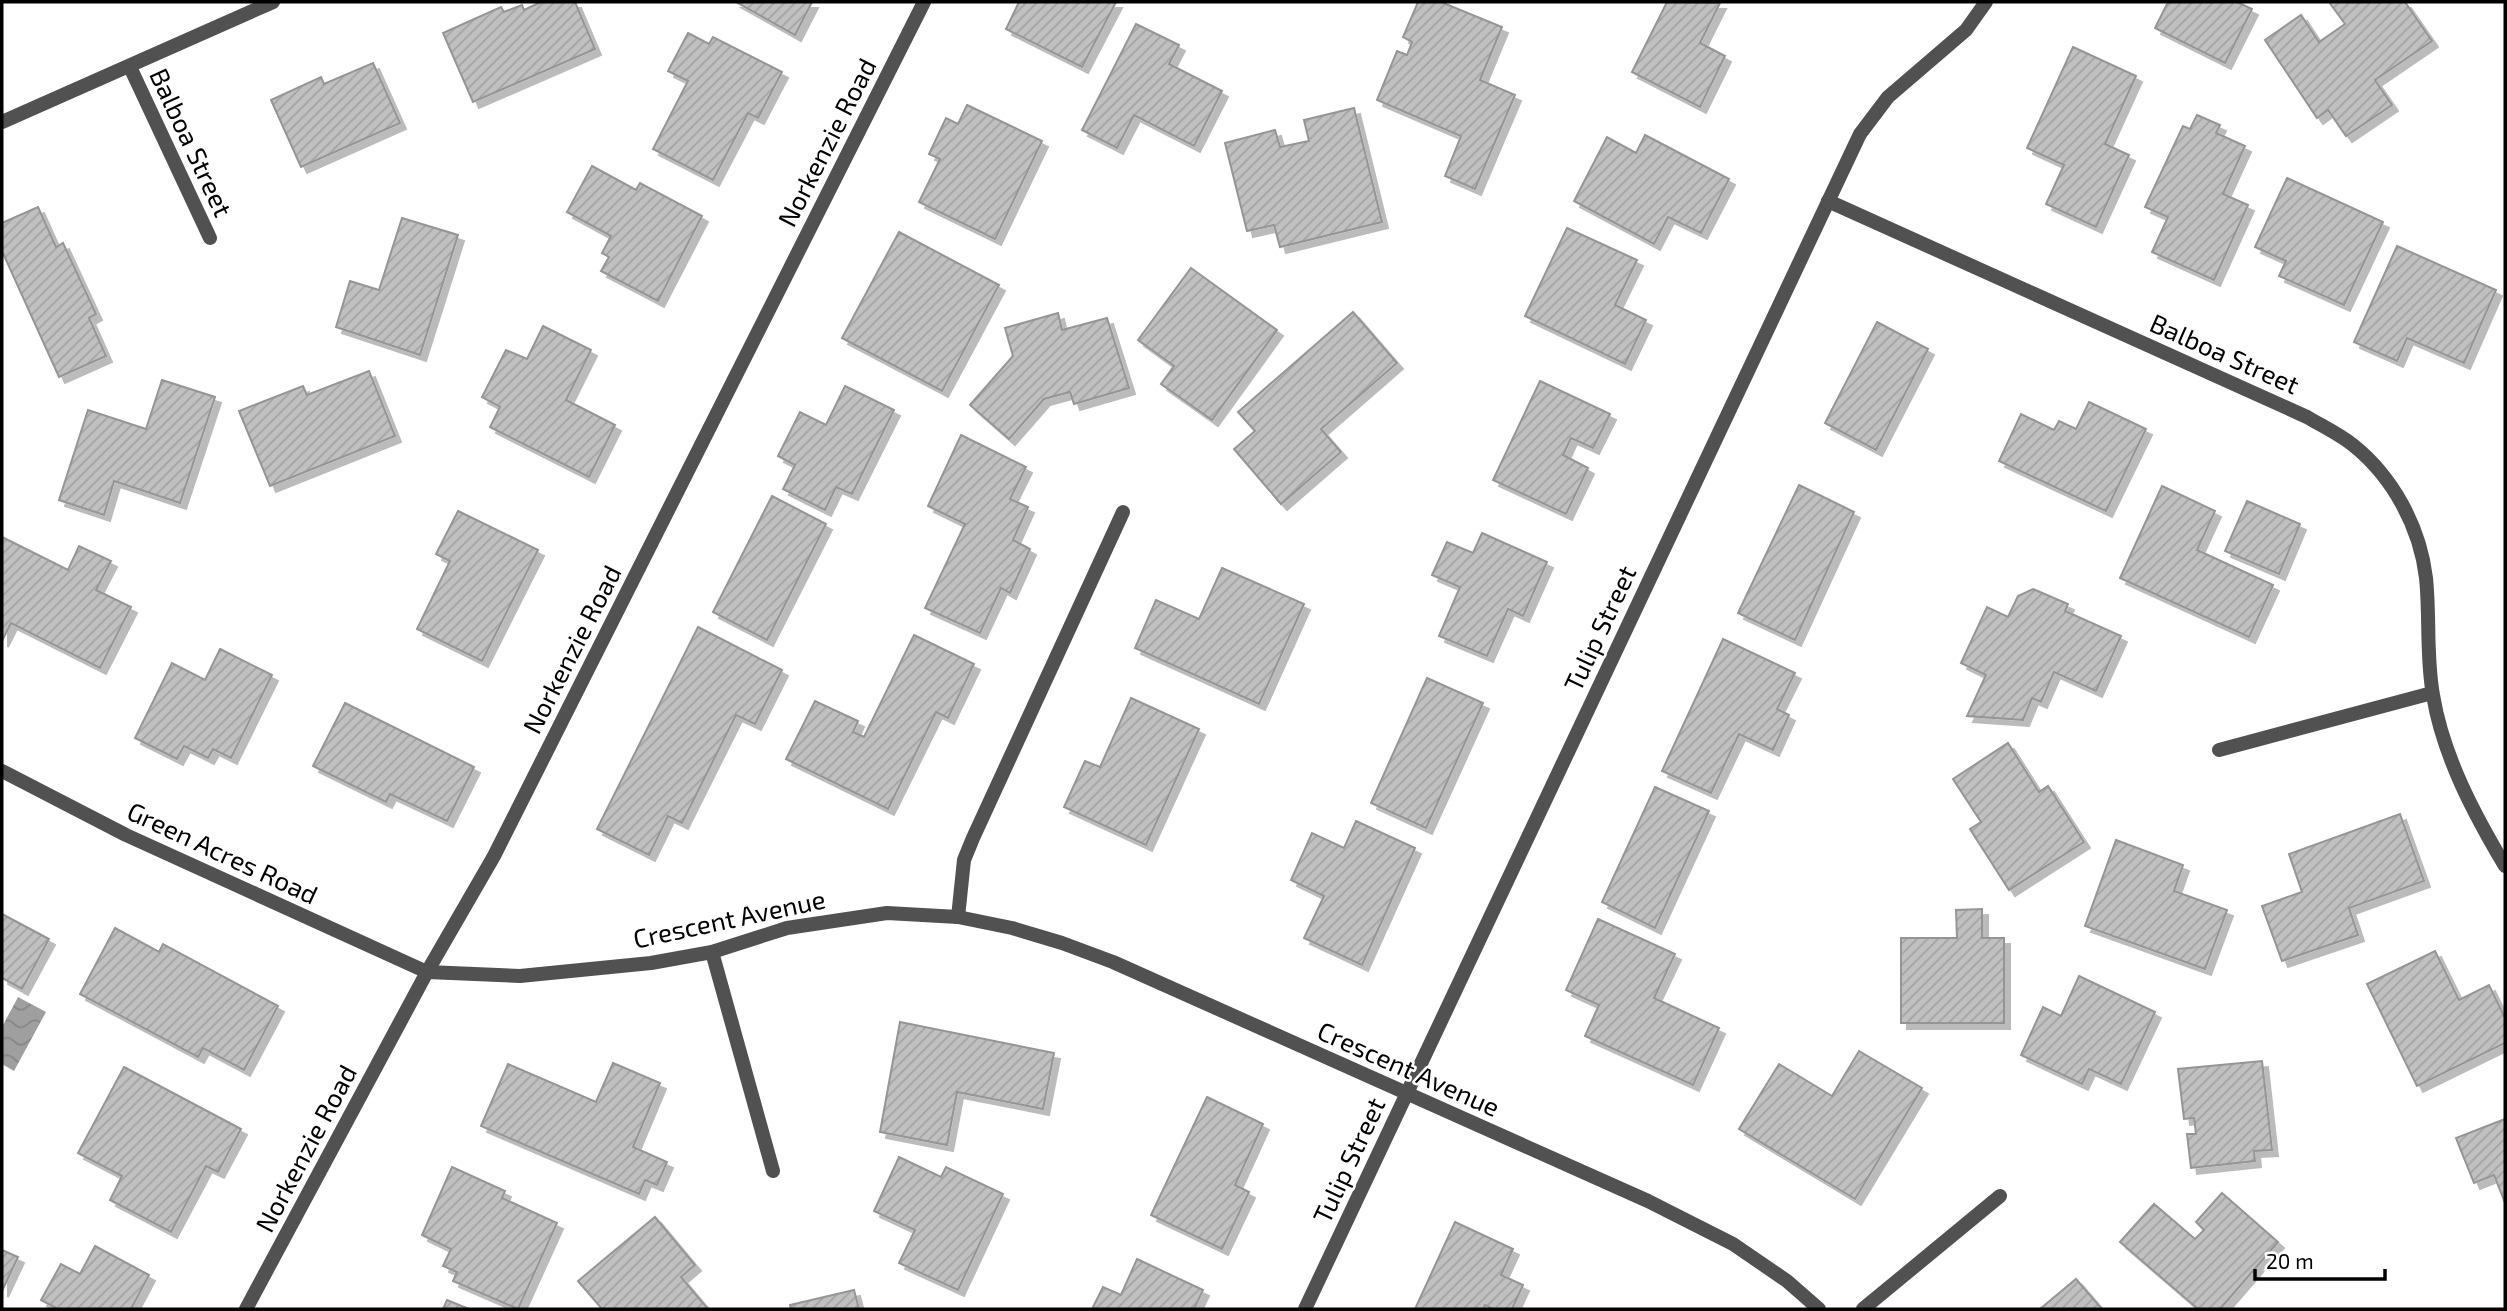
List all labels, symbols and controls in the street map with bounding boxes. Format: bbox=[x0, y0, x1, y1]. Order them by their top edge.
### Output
street label: Norkenzie Road bbox=[770, 53, 882, 231]
street label: Balboa Street bbox=[144, 63, 240, 221]
street label: Balboa Street bbox=[2146, 306, 2304, 400]
street label: Norkenzie Road bbox=[515, 560, 627, 738]
street label: Tulip Street bbox=[1556, 560, 1642, 696]
street label: Green Acres Road bbox=[123, 794, 323, 910]
street label: Crescent Avenue bbox=[630, 882, 828, 954]
street label: Crescent Avenue bbox=[1313, 1014, 1505, 1122]
street label: Norkenzie Road bbox=[248, 1059, 362, 1237]
street label: Tulip Street bbox=[1305, 1092, 1391, 1228]
scale bar bbox=[2255, 1238, 2384, 1282]
text: 20 m bbox=[2266, 1248, 2314, 1273]

